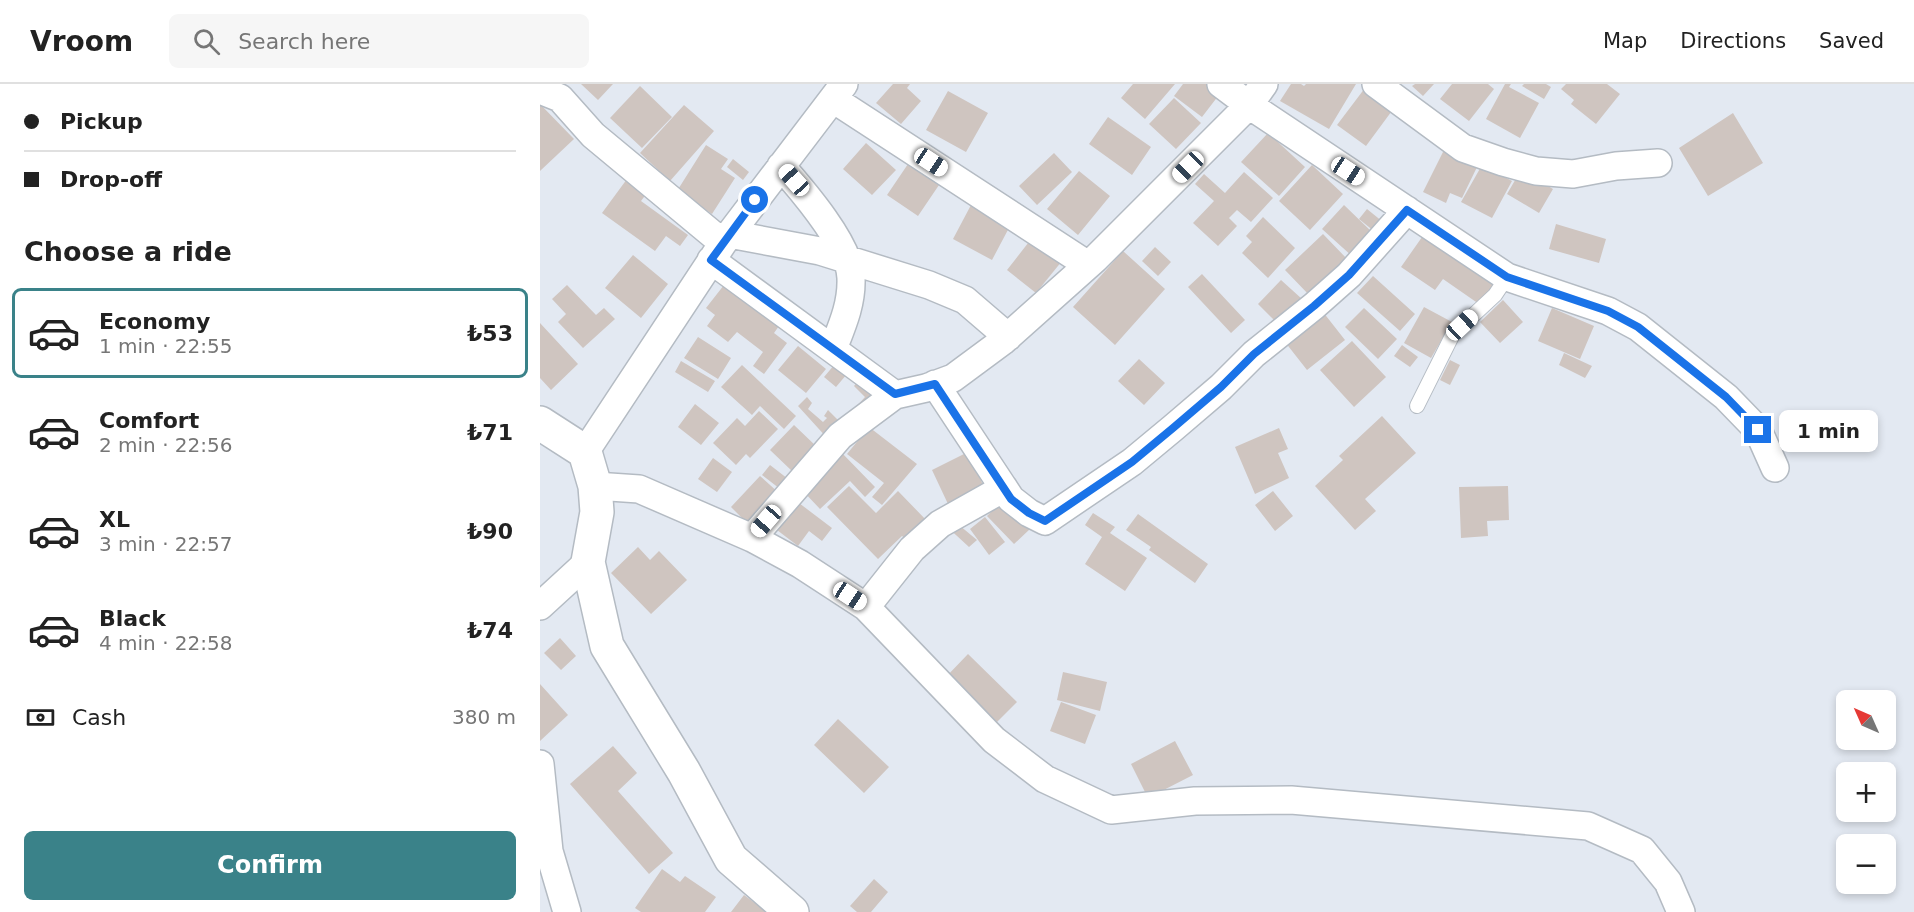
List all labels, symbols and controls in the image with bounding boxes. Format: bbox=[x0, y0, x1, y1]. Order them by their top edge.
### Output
search box bbox=[169, 14, 589, 68]
text: Vroom bbox=[30, 25, 133, 58]
icon: search bbox=[190, 25, 223, 58]
text: Search here bbox=[238, 29, 370, 54]
text: Map bbox=[1603, 29, 1647, 53]
text: Directions bbox=[1680, 29, 1786, 53]
text: Saved bbox=[1819, 29, 1884, 53]
text: Pickup bbox=[60, 109, 143, 134]
car bbox=[911, 145, 951, 179]
car bbox=[1169, 148, 1207, 186]
car bbox=[1328, 154, 1368, 188]
car bbox=[775, 161, 813, 199]
text: Drop-off bbox=[60, 167, 162, 192]
route start bbox=[741, 186, 768, 213]
text: Choose a ride bbox=[24, 236, 232, 267]
icon: car bbox=[27, 306, 81, 360]
car bbox=[1443, 306, 1481, 344]
text: Economy bbox=[99, 309, 210, 334]
text: ₺53 bbox=[467, 321, 513, 346]
text: 1 min · 22:55 bbox=[99, 334, 233, 358]
icon: car bbox=[27, 405, 81, 459]
text: Comfort bbox=[99, 408, 199, 433]
callout: 1 min bbox=[1779, 409, 1878, 451]
route end bbox=[1744, 416, 1771, 443]
text: 1 min bbox=[1797, 419, 1860, 443]
text: ₺71 bbox=[467, 420, 513, 445]
text: 2 min · 22:56 bbox=[99, 433, 233, 457]
car bbox=[747, 502, 785, 540]
icon: car bbox=[27, 504, 81, 558]
text: XL bbox=[99, 507, 130, 532]
text: ₺90 bbox=[467, 519, 513, 544]
text: 3 min · 22:57 bbox=[99, 532, 233, 556]
car bbox=[830, 579, 870, 613]
icon: car bbox=[27, 603, 81, 657]
text: Black bbox=[99, 606, 166, 631]
text: ₺74 bbox=[467, 618, 513, 643]
text: 4 min · 22:58 bbox=[99, 631, 233, 655]
north arrow bbox=[1836, 690, 1896, 750]
map controls bbox=[1836, 690, 1896, 894]
icon: cash bbox=[24, 701, 57, 734]
text: Cash bbox=[72, 705, 126, 730]
text: 380 m bbox=[452, 705, 516, 729]
button: + bbox=[1836, 762, 1896, 822]
button: Confirm bbox=[24, 831, 516, 900]
button: − bbox=[1836, 834, 1896, 894]

